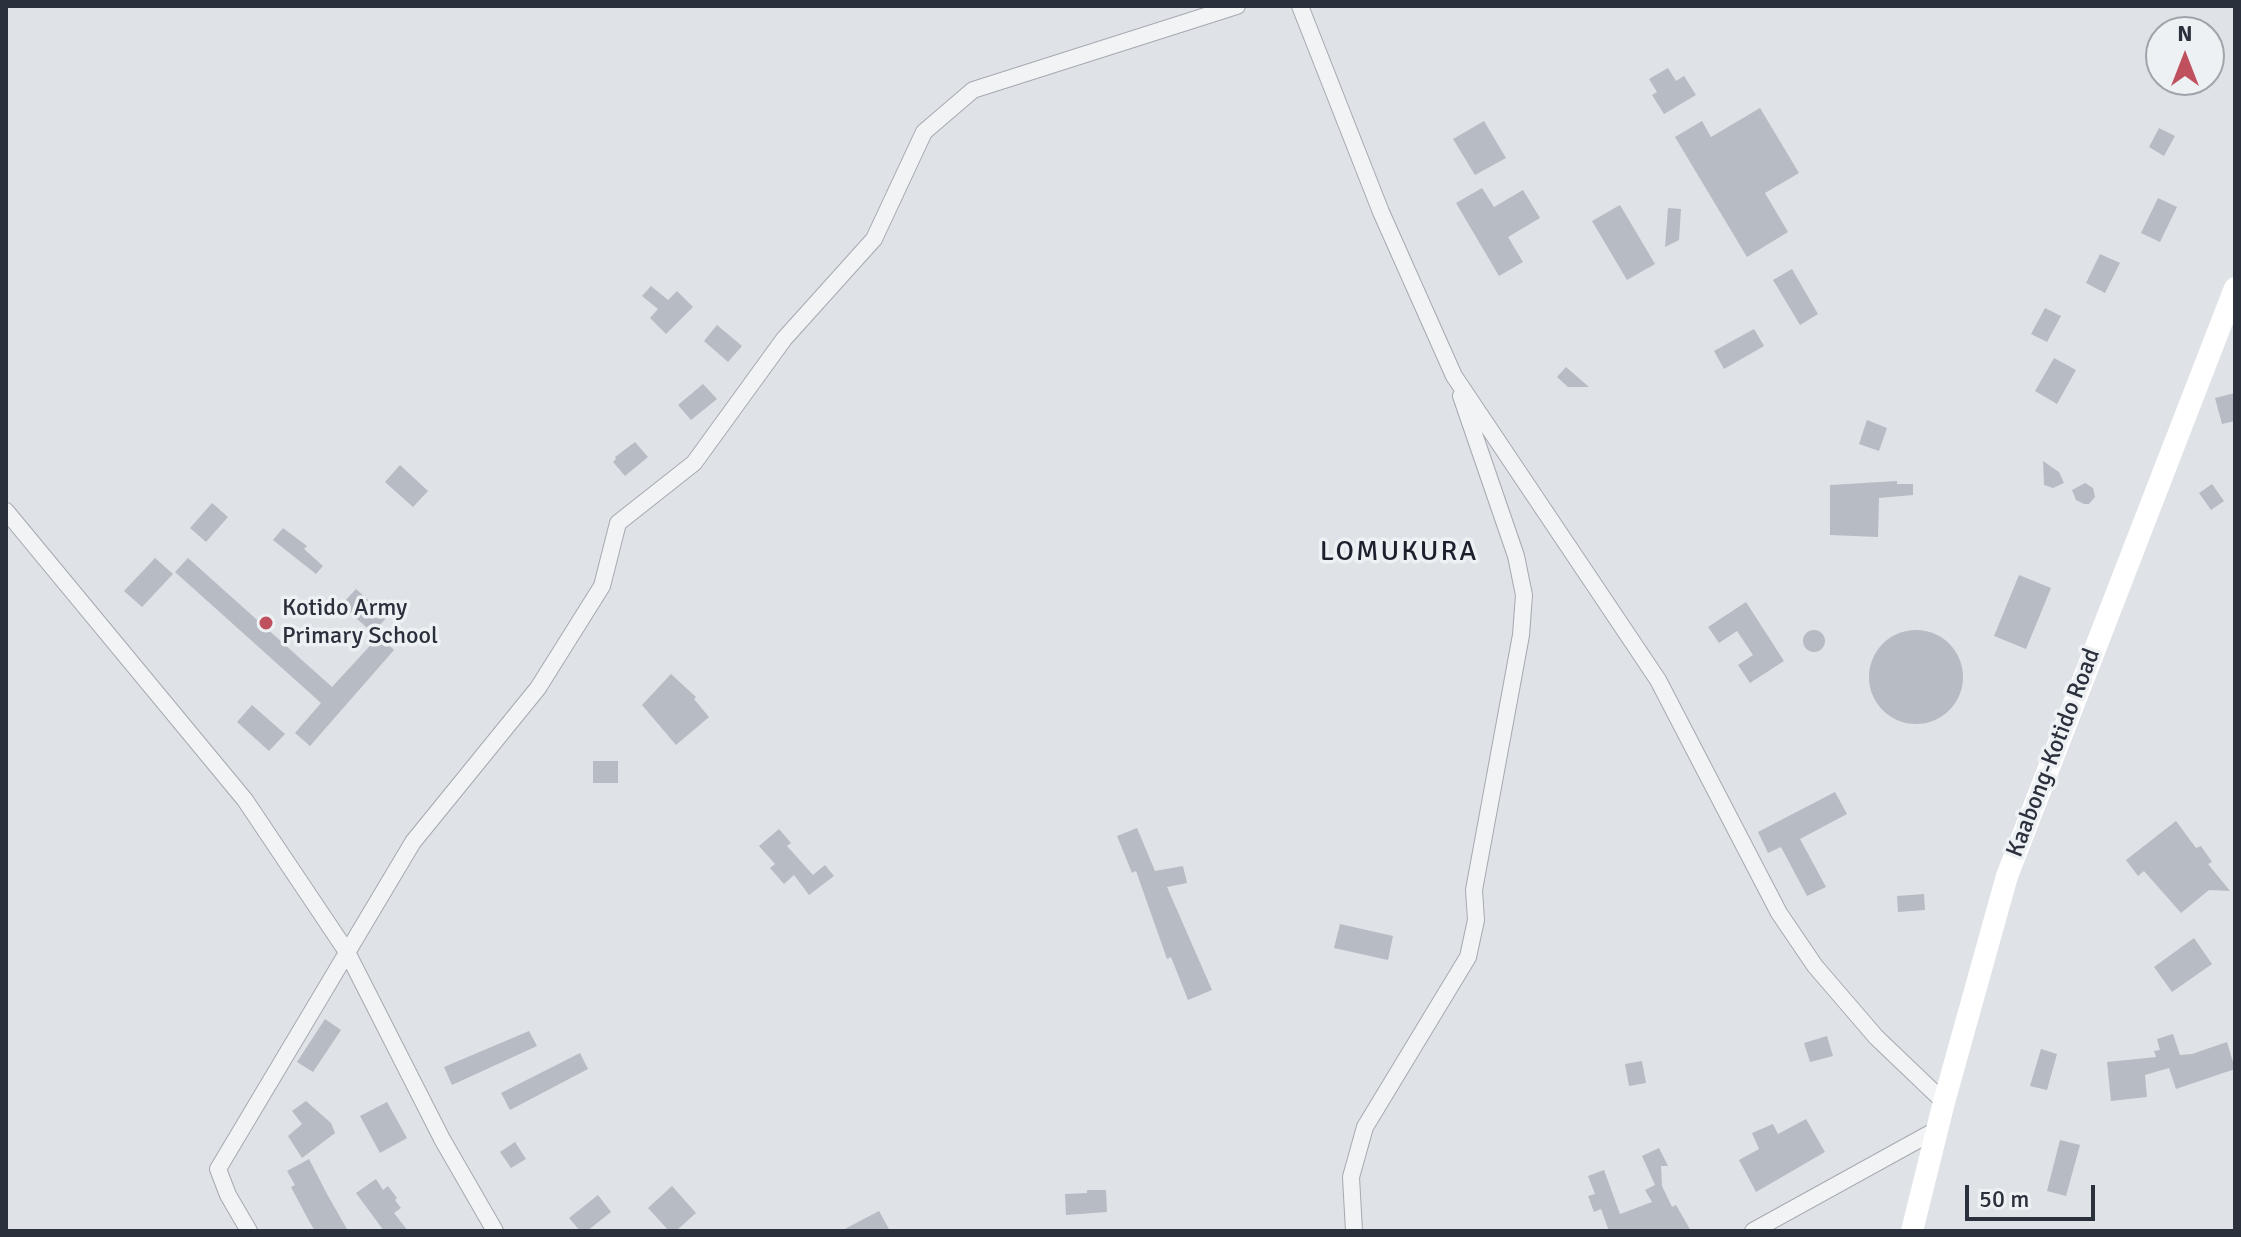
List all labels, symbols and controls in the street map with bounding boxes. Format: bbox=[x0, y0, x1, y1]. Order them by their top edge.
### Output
north arrow bbox=[2145, 16, 2225, 96]
text: N bbox=[2177, 20, 2193, 47]
district label: LOMUKURA bbox=[1320, 536, 1478, 570]
place label: Kotido Army Primary School bbox=[282, 595, 438, 651]
marker: Kotido Army Primary School bbox=[257, 614, 275, 632]
street label: Kaabong-Kotido Road bbox=[2001, 645, 2107, 861]
scale bar bbox=[1969, 1169, 2099, 1219]
text: 50 m bbox=[1979, 1184, 2029, 1214]

